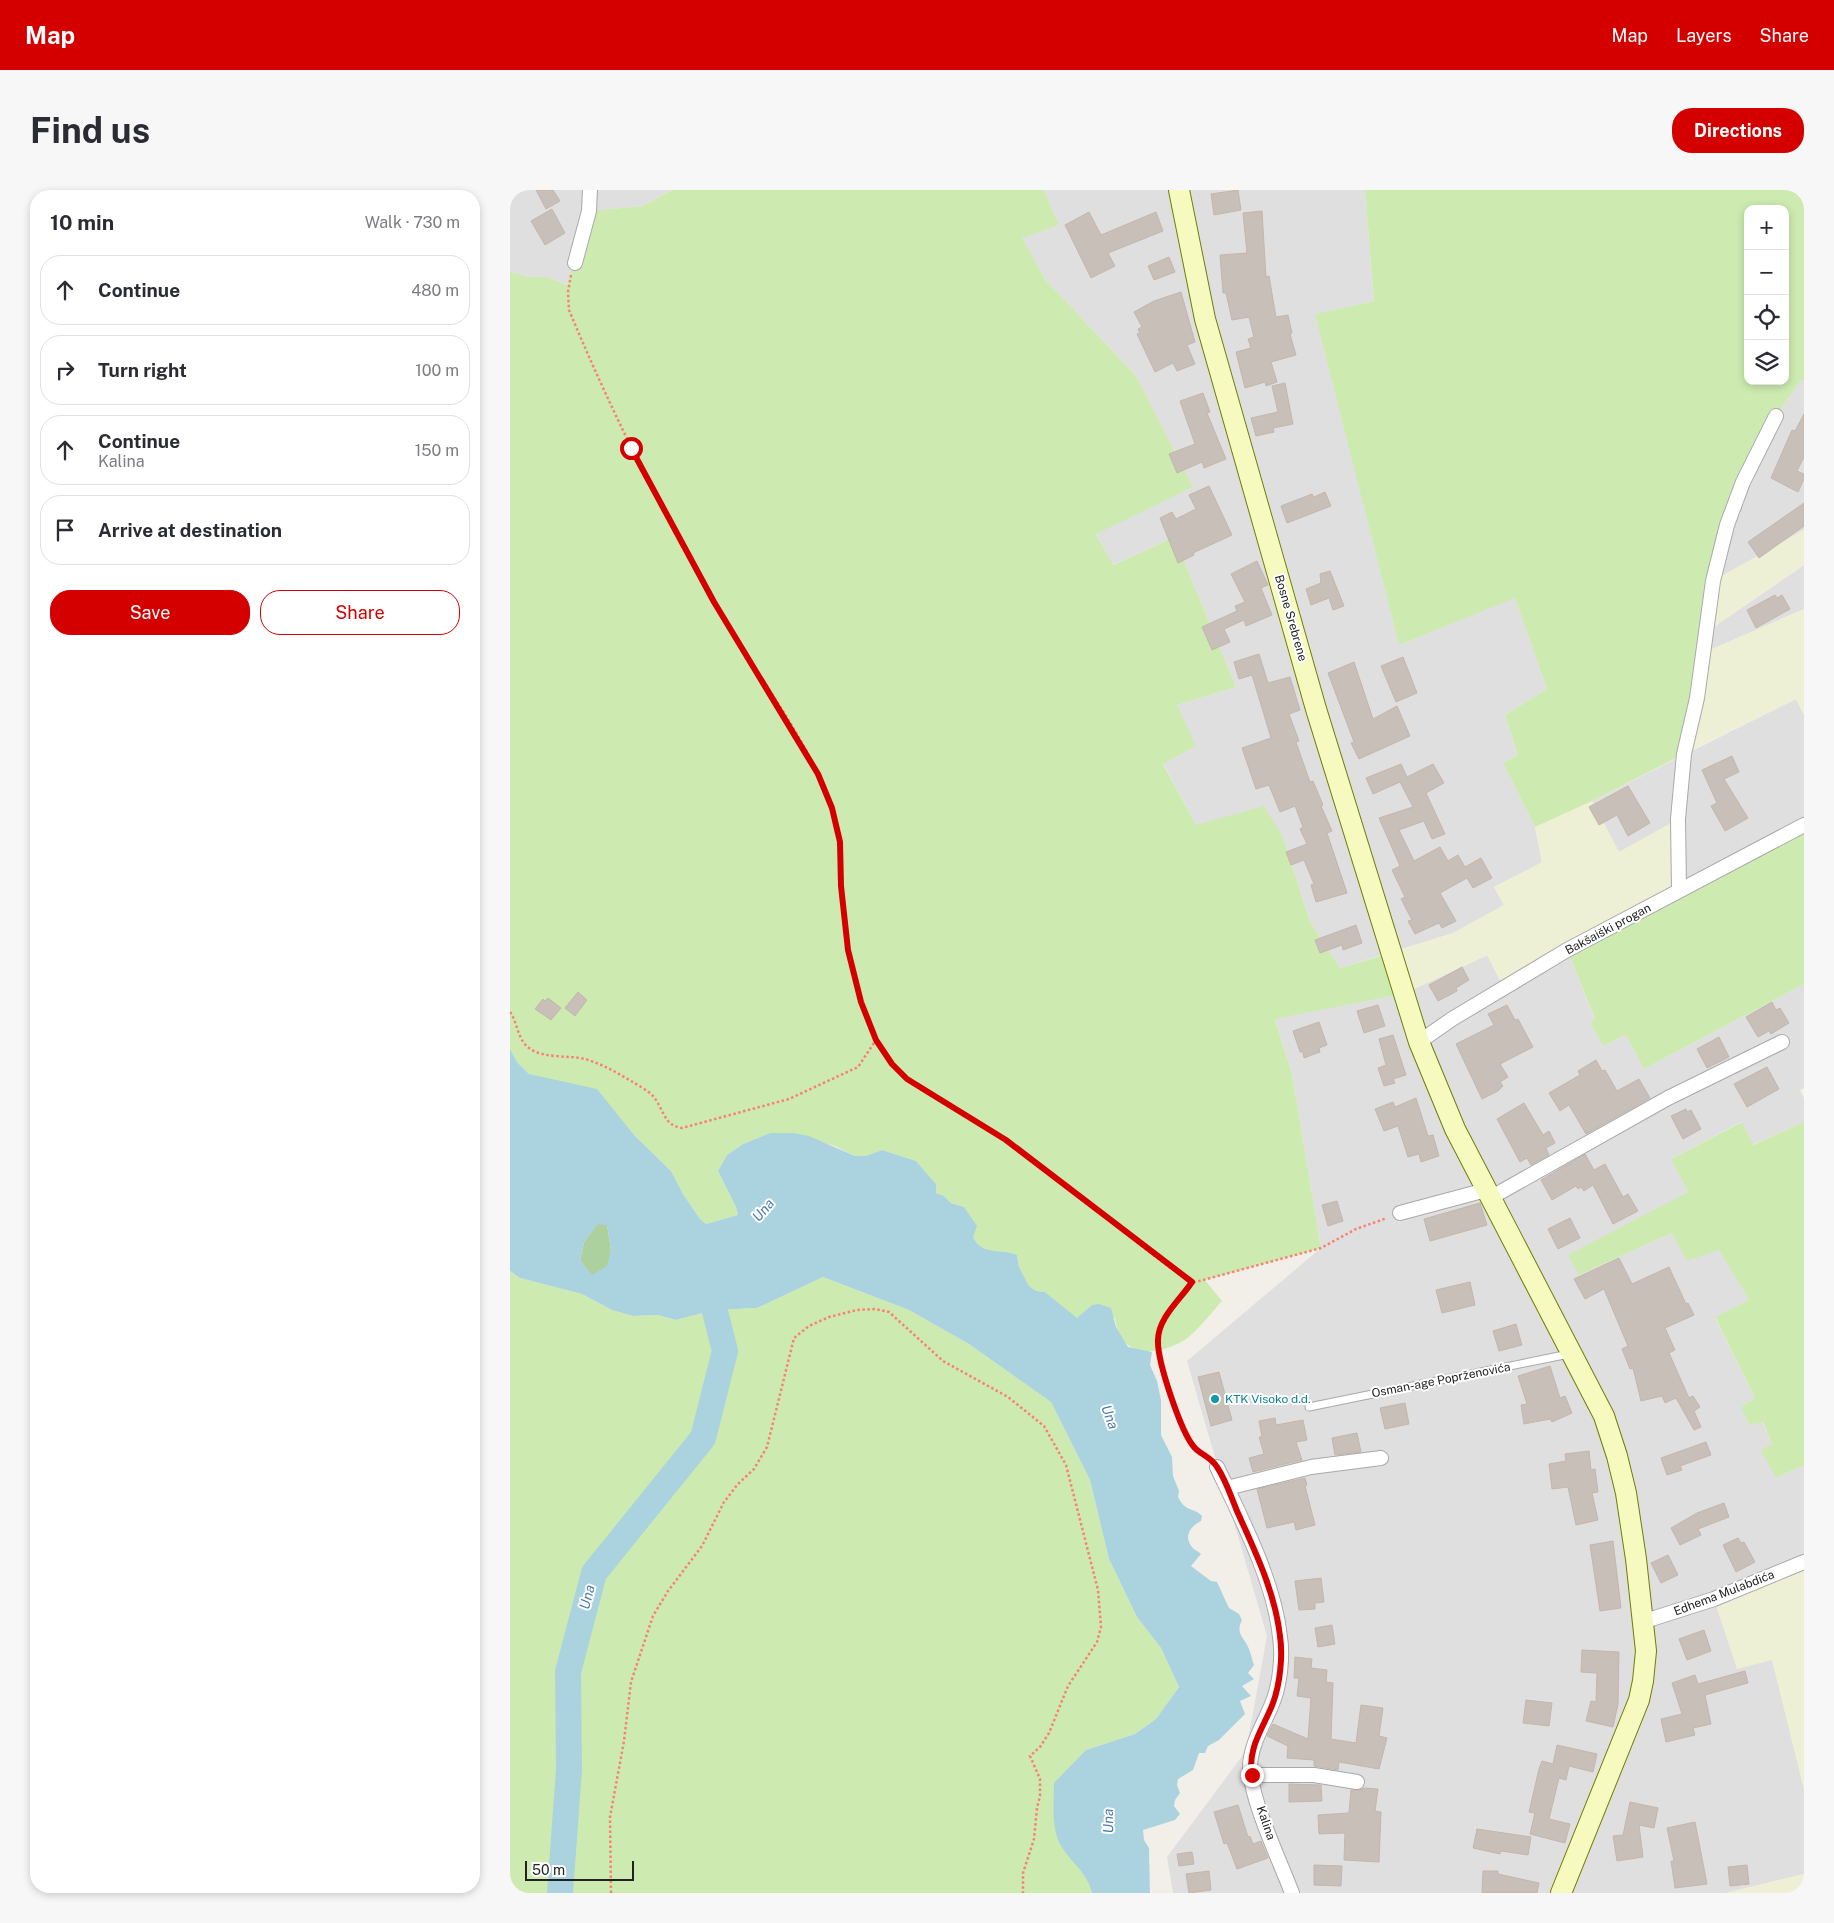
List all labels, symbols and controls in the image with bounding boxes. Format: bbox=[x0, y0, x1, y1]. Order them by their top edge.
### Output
text: Map bbox=[25, 21, 75, 49]
text: Map bbox=[1612, 25, 1648, 46]
text: Layers bbox=[1676, 25, 1732, 46]
text: Share bbox=[1760, 25, 1809, 46]
button: Directions bbox=[1672, 108, 1804, 153]
text: Find us bbox=[30, 110, 150, 151]
map controls bbox=[1744, 205, 1789, 385]
button: + bbox=[1744, 205, 1789, 250]
text: 10 min bbox=[50, 210, 114, 235]
text: Walk · 730 m bbox=[365, 213, 460, 232]
button: − bbox=[1744, 250, 1789, 295]
icon: ahead bbox=[51, 276, 79, 304]
text: Continue bbox=[98, 279, 180, 301]
text: 480 m bbox=[411, 281, 459, 300]
button: locate bbox=[1744, 295, 1789, 340]
button: layers bbox=[1744, 340, 1789, 385]
icon: right bbox=[51, 356, 79, 384]
text: Turn right bbox=[98, 359, 187, 381]
text: 100 m bbox=[415, 361, 459, 380]
text: Continue bbox=[98, 430, 180, 452]
icon: ahead bbox=[51, 436, 79, 464]
route start bbox=[620, 437, 643, 460]
text: 150 m bbox=[415, 441, 459, 460]
text: Kalina bbox=[98, 452, 145, 471]
icon: arrive bbox=[51, 516, 79, 544]
text: Arrive at destination bbox=[98, 519, 282, 541]
street label: Bosne Srebrene bbox=[1272, 573, 1310, 663]
button: Save bbox=[50, 590, 250, 635]
button: Share bbox=[260, 590, 460, 635]
street label: Bakšaiški progan bbox=[1563, 900, 1653, 957]
water label: Una bbox=[749, 1195, 777, 1225]
street label: Osman-age Poprženovića bbox=[1370, 1360, 1512, 1400]
place label: KTK Visoko d.d. bbox=[1225, 1392, 1311, 1406]
marker: KTK Visoko d.d. bbox=[1209, 1393, 1221, 1405]
water label: Una bbox=[1098, 1403, 1122, 1431]
street label: Edhema Mulabdića bbox=[1672, 1567, 1776, 1619]
water label: Una bbox=[576, 1583, 598, 1611]
route end bbox=[1241, 1764, 1264, 1787]
street label: Kalina bbox=[1254, 1804, 1278, 1842]
water label: Una bbox=[1100, 1809, 1116, 1833]
scale bar bbox=[525, 1858, 634, 1881]
text: 50 m bbox=[532, 1862, 565, 1878]

